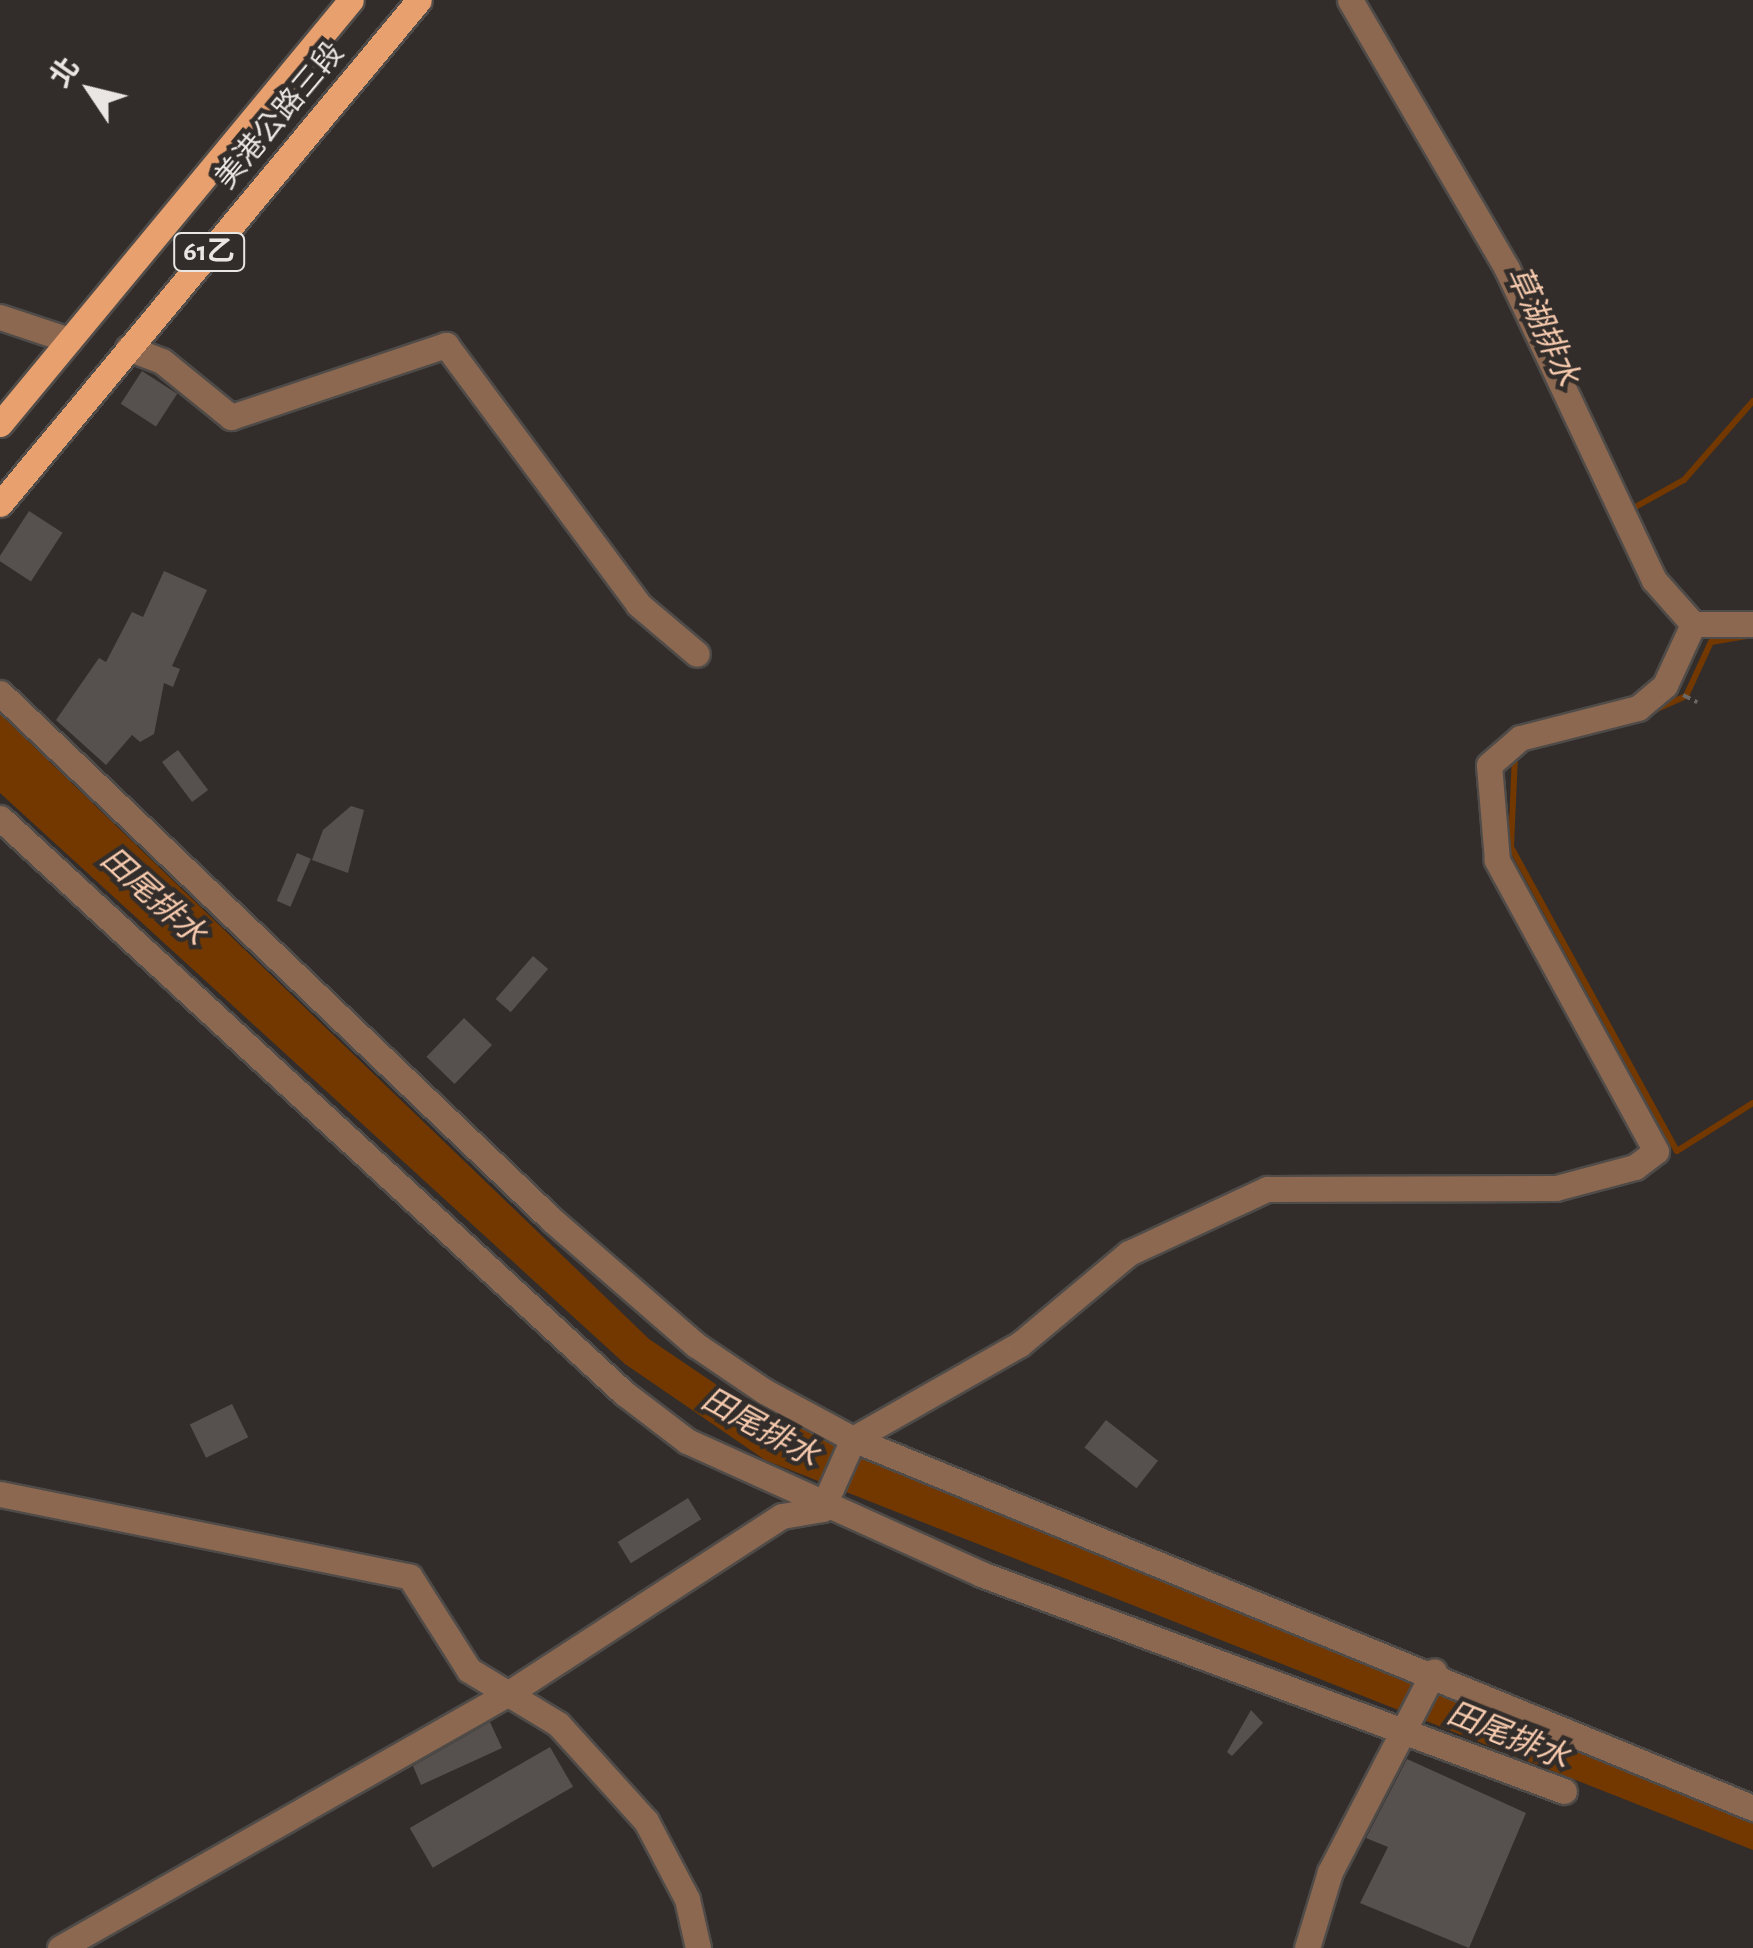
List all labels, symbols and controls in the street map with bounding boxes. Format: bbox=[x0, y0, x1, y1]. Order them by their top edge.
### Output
street label: 美港公路三段 bbox=[208, 35, 352, 197]
north arrow bbox=[40, 40, 140, 140]
text: 北 bbox=[46, 53, 85, 92]
road number: 61乙 bbox=[172, 229, 246, 275]
water label: 草湖排水 bbox=[1498, 260, 1586, 392]
water label: 田尾排水 bbox=[93, 840, 213, 954]
water label: 田尾排水 bbox=[695, 1380, 825, 1476]
water label: 田尾排水 bbox=[1441, 1694, 1575, 1778]

